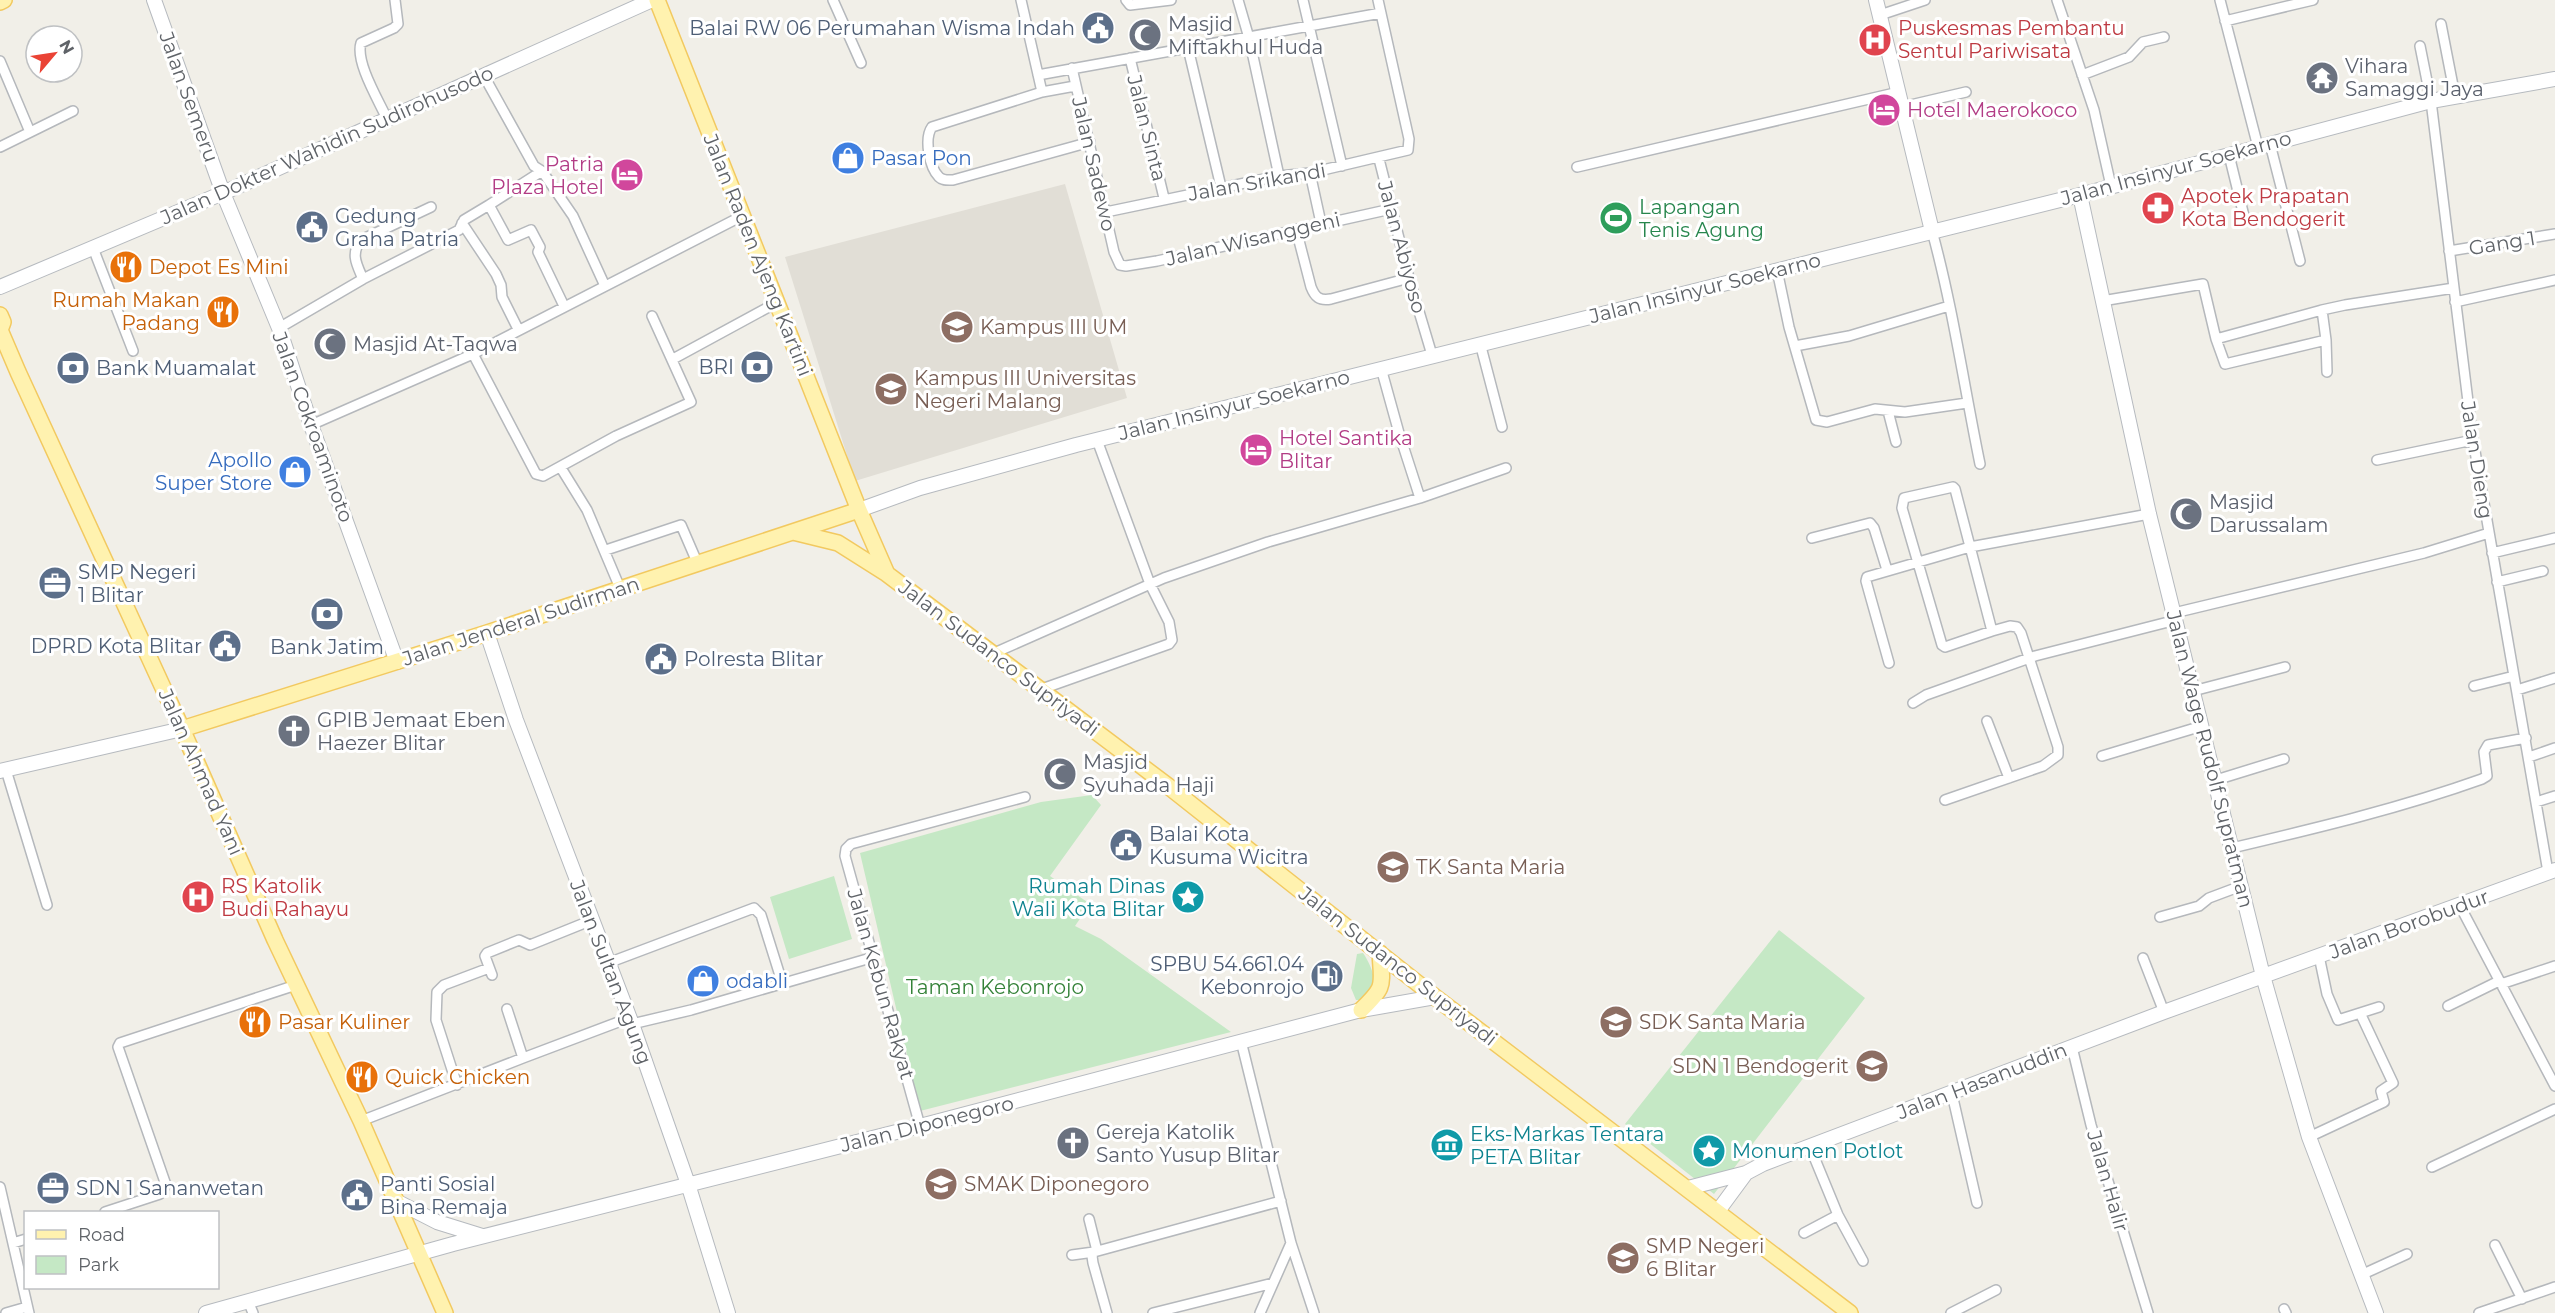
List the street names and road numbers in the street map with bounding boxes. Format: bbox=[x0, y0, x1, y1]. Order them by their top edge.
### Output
street label: Jalan Semeru bbox=[154, 28, 224, 165]
street label: Jalan Dokter Wahidin Sudirohusodo bbox=[156, 60, 497, 230]
street label: Jalan Sinta bbox=[1122, 71, 1172, 184]
street label: Jalan Sadewo bbox=[1067, 94, 1121, 234]
street label: Jalan Insinyur Soekarno bbox=[2057, 126, 2294, 211]
street label: Jalan Raden Ajeng Kartini bbox=[698, 129, 818, 380]
street label: Jalan Srikandi bbox=[1185, 158, 1328, 206]
street label: Jalan Abiyoso bbox=[1373, 177, 1431, 316]
street label: Jalan Wisanggeni bbox=[1162, 207, 1343, 271]
street label: Gang 1 bbox=[2467, 226, 2537, 260]
street label: Jalan Insinyur Soekarno bbox=[1586, 248, 1823, 329]
street label: Jalan Cokroaminoto bbox=[267, 328, 359, 525]
street label: Jalan Insinyur Soekarno bbox=[1115, 365, 1352, 446]
street label: Jalan Dieng bbox=[2456, 398, 2498, 521]
street label: Jalan Jenderal Sudirman bbox=[399, 571, 643, 671]
street label: Jalan Sudanco Supriyadi bbox=[893, 574, 1104, 741]
street label: Jalan Wage Rudolf Supratman bbox=[2161, 607, 2259, 910]
street label: Jalan Ahmad Yani bbox=[153, 684, 248, 859]
street label: Jalan Sultan Agung bbox=[564, 875, 657, 1068]
street label: Jalan Sudanco Supriyadi bbox=[1293, 881, 1502, 1051]
street label: Jalan Borobudur bbox=[2325, 884, 2492, 964]
street label: Jalan Kebun Rakyat bbox=[842, 885, 920, 1082]
street label: Jalan Hasanuddin bbox=[1893, 1037, 2070, 1125]
street label: Jalan Diponegoro bbox=[837, 1091, 1016, 1157]
street label: Jalan Halir bbox=[2082, 1126, 2134, 1235]

